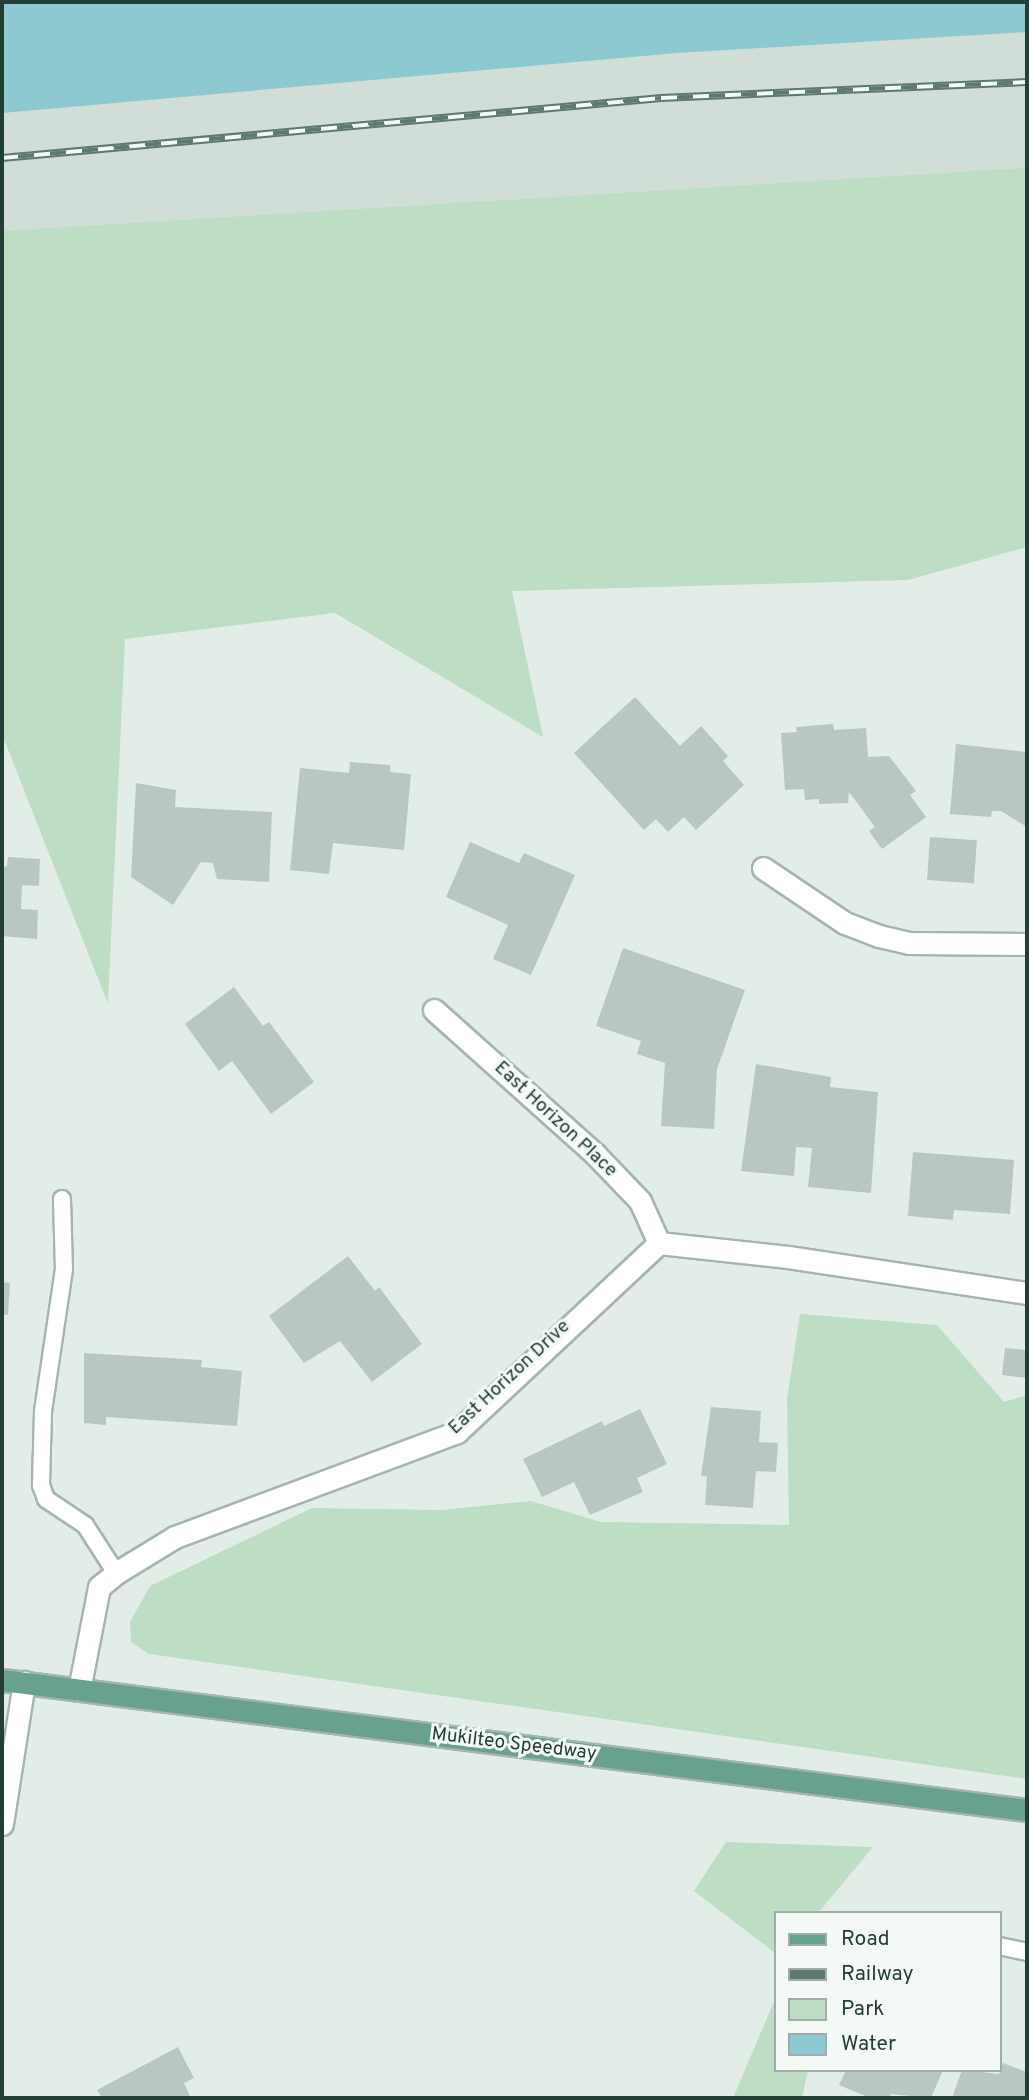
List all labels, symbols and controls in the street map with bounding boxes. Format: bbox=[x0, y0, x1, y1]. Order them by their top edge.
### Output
street label: East Horizon Place bbox=[489, 1057, 621, 1183]
street label: East Horizon Drive bbox=[445, 1316, 575, 1440]
street label: Mukilteo Speedway bbox=[430, 1724, 598, 1766]
legend bbox=[774, 1911, 1001, 2072]
text: Road bbox=[841, 1926, 890, 1953]
text: Railway bbox=[841, 1961, 914, 1988]
text: Park bbox=[841, 1996, 884, 2023]
text: Water bbox=[841, 2031, 896, 2058]

